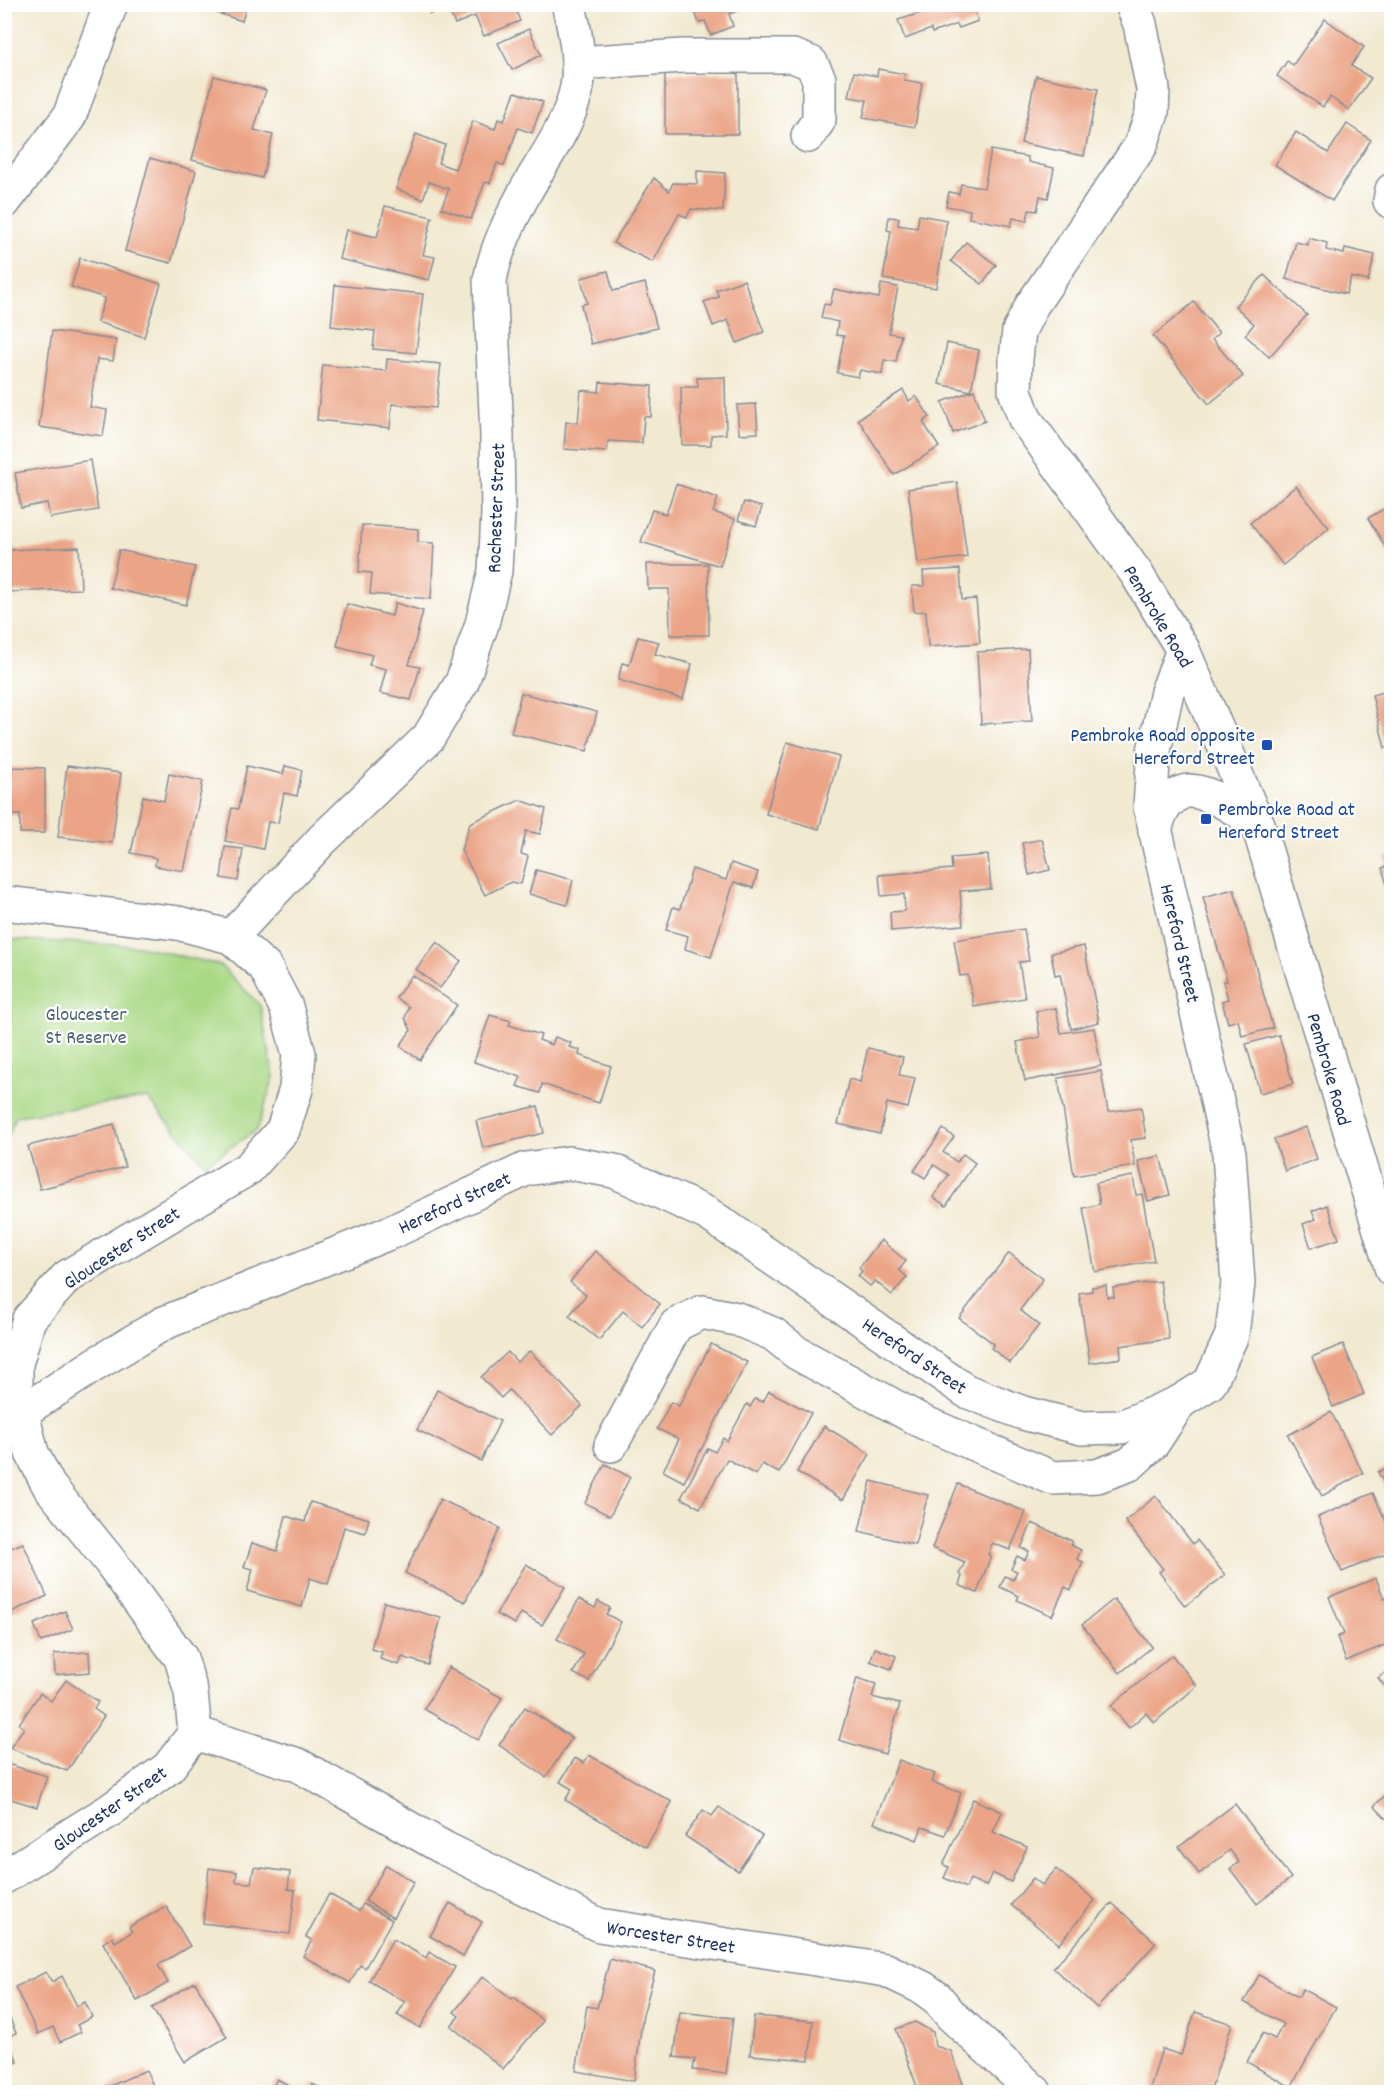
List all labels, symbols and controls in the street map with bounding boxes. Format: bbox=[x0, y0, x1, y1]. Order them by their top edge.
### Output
street label: Rochester Street bbox=[482, 443, 514, 573]
street label: Pembroke Road bbox=[1115, 561, 1198, 674]
place label: Pembroke Road opposite Hereford Street bbox=[1070, 723, 1255, 774]
marker: Pembroke Road opposite Hereford Street bbox=[1260, 738, 1274, 752]
place label: Pembroke Road at Hereford Street bbox=[1218, 797, 1355, 848]
marker: Pembroke Road at Hereford Street bbox=[1199, 812, 1213, 826]
street label: Hereford Street bbox=[1151, 881, 1205, 1006]
park label: Gloucester St Reserve bbox=[45, 1002, 127, 1053]
street label: Pembroke Road bbox=[1298, 1010, 1357, 1129]
street label: Hereford Street bbox=[394, 1166, 516, 1243]
street label: Gloucester Street bbox=[59, 1201, 187, 1298]
street label: Hereford Street bbox=[855, 1312, 971, 1403]
street label: Gloucester Street bbox=[48, 1760, 174, 1860]
street label: Worcester Street bbox=[604, 1915, 737, 1963]

